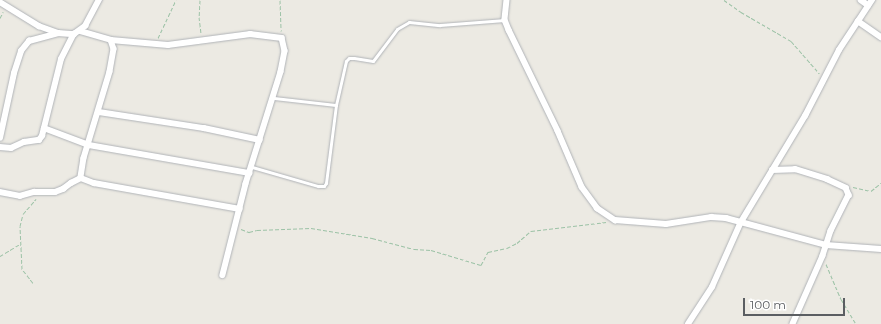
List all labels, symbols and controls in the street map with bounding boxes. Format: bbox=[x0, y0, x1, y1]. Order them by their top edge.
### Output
scale bar bbox=[745, 290, 847, 316]
text: 100 m bbox=[750, 297, 786, 312]

